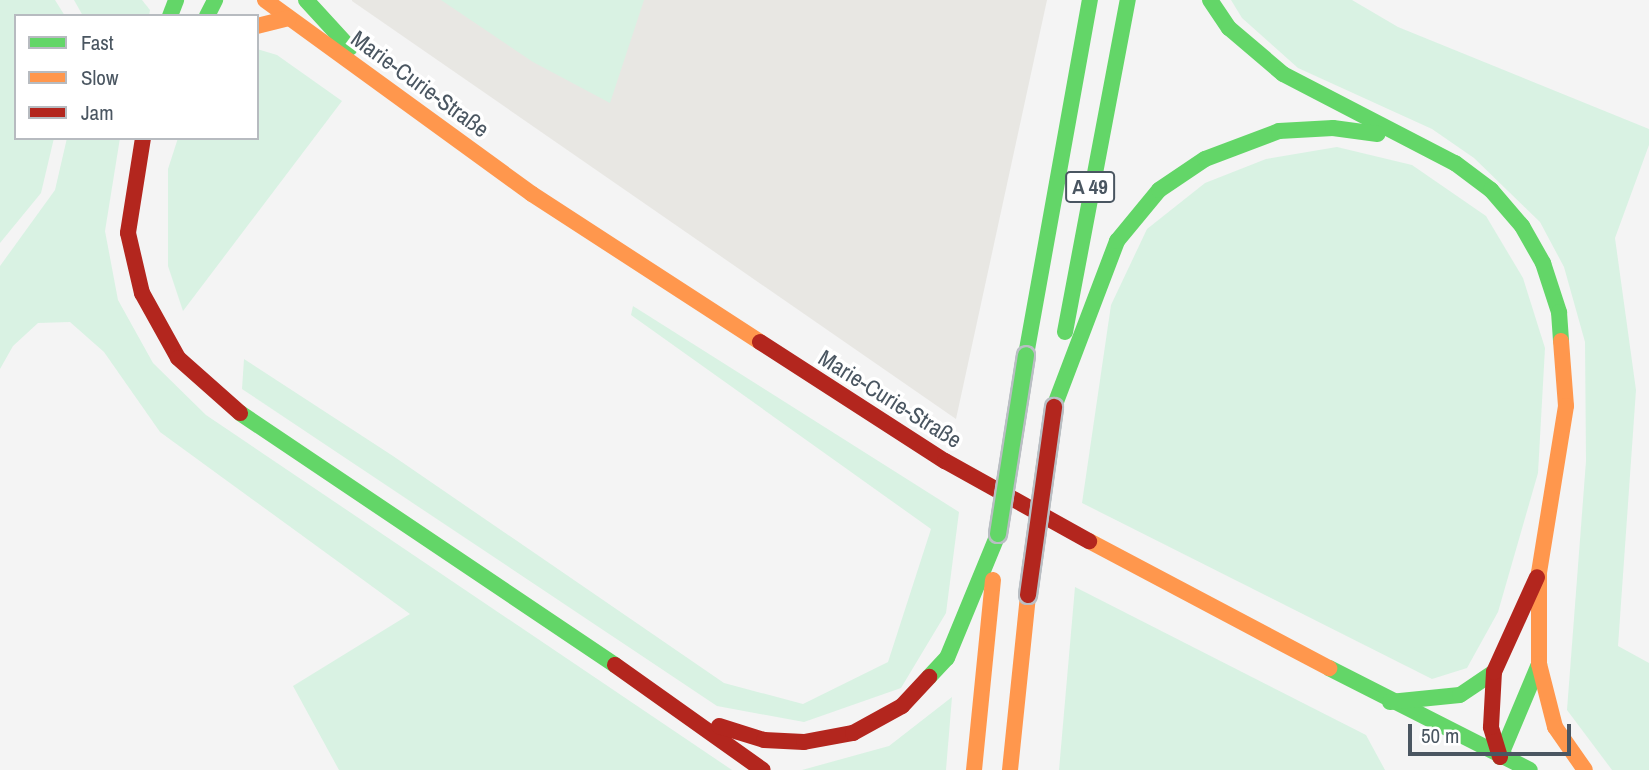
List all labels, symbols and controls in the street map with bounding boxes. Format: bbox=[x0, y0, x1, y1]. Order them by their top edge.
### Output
legend bbox=[14, 14, 259, 140]
street label: Marie-Curie-Straße bbox=[346, 25, 494, 143]
text: Fast bbox=[81, 28, 114, 57]
text: Slow bbox=[81, 63, 118, 92]
text: Jam bbox=[81, 98, 114, 127]
road number: A 49 bbox=[1064, 170, 1116, 204]
street label: Marie-Curie-Straße bbox=[813, 344, 967, 454]
scale bar bbox=[1411, 710, 1574, 754]
text: 50 m bbox=[1421, 721, 1459, 750]

